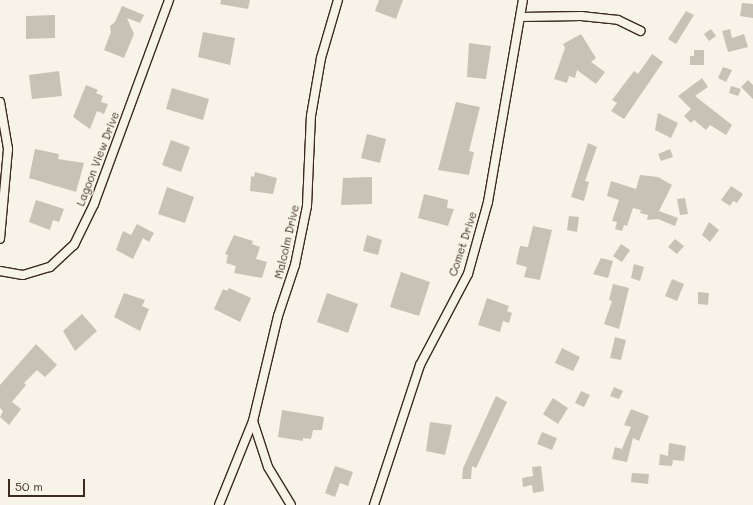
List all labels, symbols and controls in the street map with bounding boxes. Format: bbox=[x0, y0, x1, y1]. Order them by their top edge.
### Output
street label: Lagoon View Drive bbox=[74, 110, 122, 208]
street label: Malcolm Drive bbox=[272, 204, 302, 280]
street label: Comet Drive bbox=[446, 210, 480, 278]
scale bar bbox=[10, 471, 87, 497]
text: 50 m bbox=[15, 478, 43, 494]

